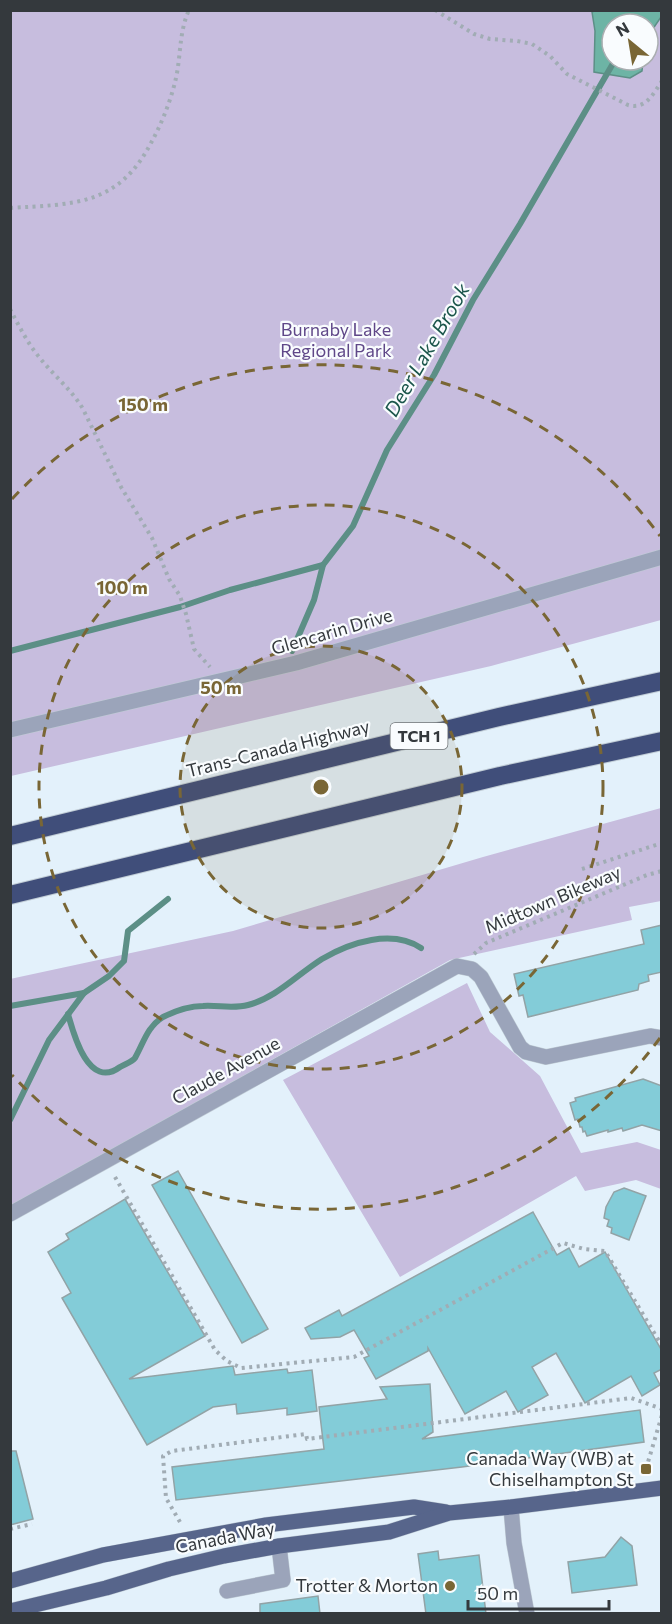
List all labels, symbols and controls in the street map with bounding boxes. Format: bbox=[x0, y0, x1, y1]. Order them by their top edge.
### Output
north arrow bbox=[600, 12, 660, 72]
text: N bbox=[612, 17, 632, 40]
water label: Deer Lake Brook bbox=[378, 278, 475, 420]
park label: Burnaby Lake Regional Park bbox=[280, 318, 392, 361]
text: 150 m bbox=[118, 393, 168, 415]
text: 100 m bbox=[96, 576, 148, 598]
street label: Glencarin Drive bbox=[269, 603, 395, 659]
text: 50 m bbox=[200, 676, 242, 698]
street label: Trans-Canada Highway bbox=[184, 715, 372, 781]
road number: TCH 1 bbox=[390, 723, 448, 749]
centre of rings bbox=[311, 777, 331, 797]
street label: Midtown Bikeway bbox=[481, 860, 624, 938]
street label: Claude Avenue bbox=[168, 1031, 283, 1109]
place label: Canada Way (WB) at Chiselhampton St bbox=[466, 1447, 634, 1490]
marker: Canada Way (WB) at Chiselhampton St bbox=[639, 1462, 653, 1476]
street label: Canada Way bbox=[173, 1517, 276, 1557]
scale bar bbox=[468, 1573, 609, 1611]
place label: Trotter & Morton bbox=[296, 1574, 438, 1596]
marker: Trotter & Morton bbox=[443, 1579, 457, 1593]
text: 50 m bbox=[477, 1582, 518, 1604]

